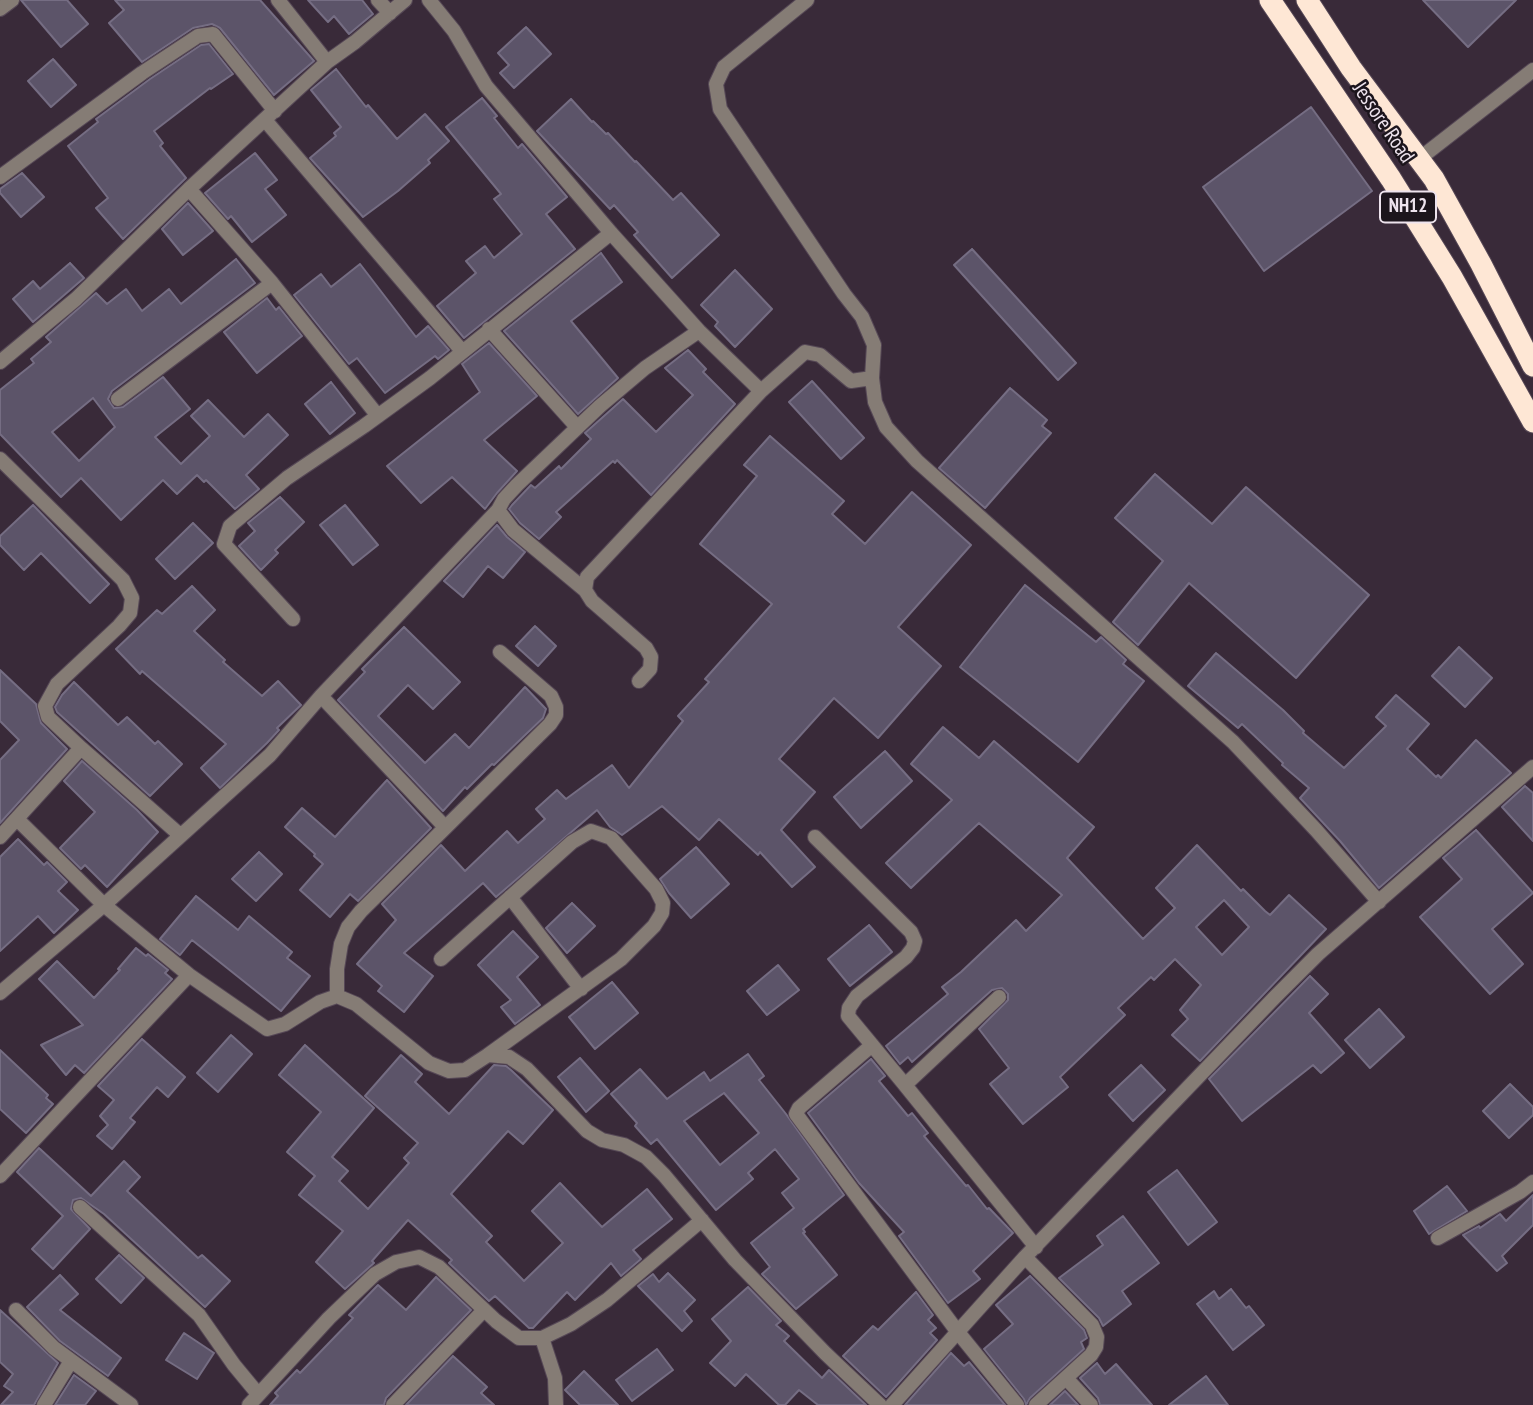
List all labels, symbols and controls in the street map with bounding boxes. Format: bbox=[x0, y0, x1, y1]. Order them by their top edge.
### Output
street label: Jessore Road bbox=[1347, 78, 1419, 168]
road number: NH12 bbox=[1380, 192, 1436, 223]

